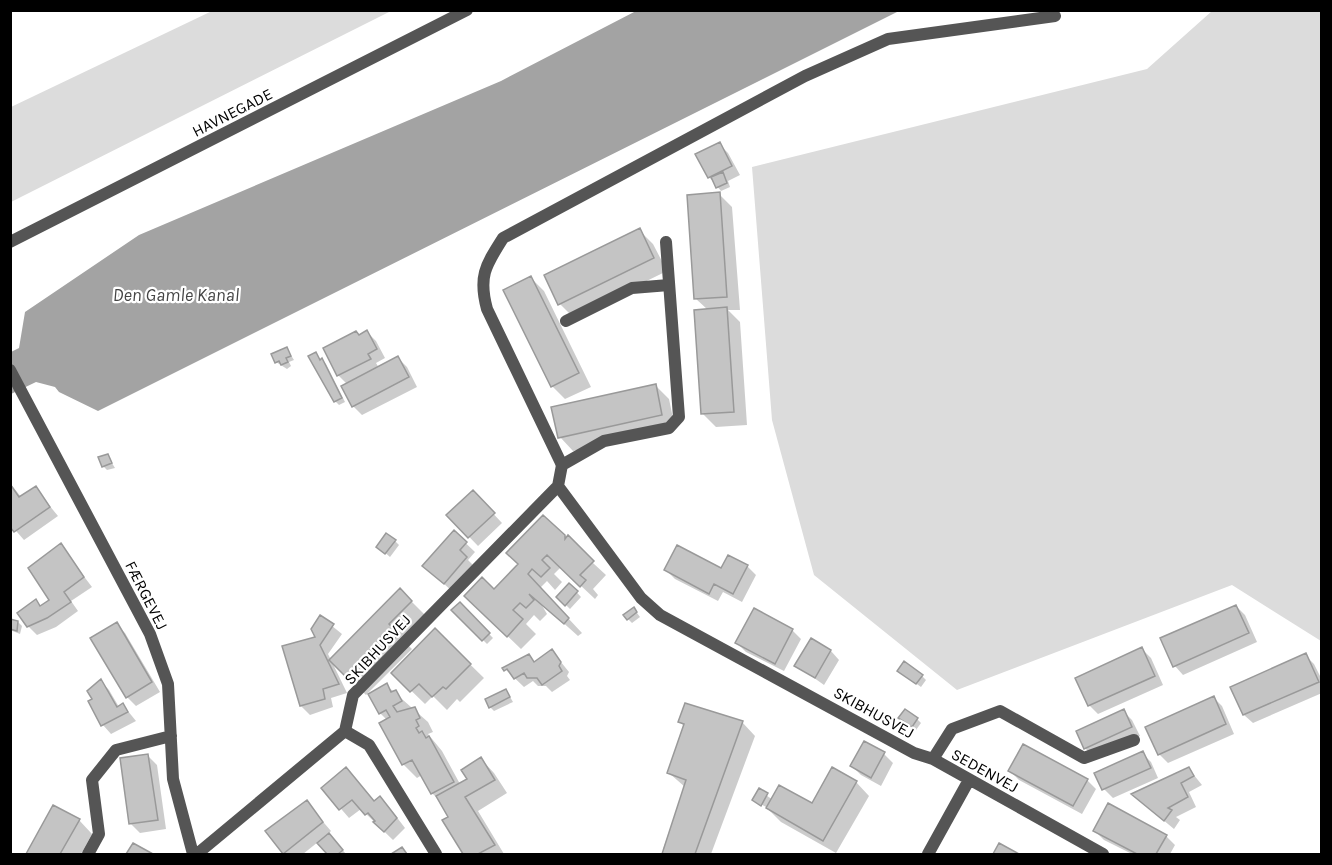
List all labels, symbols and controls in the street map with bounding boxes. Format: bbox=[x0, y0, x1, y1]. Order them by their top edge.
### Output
street label: HAVNEGADE bbox=[189, 84, 275, 141]
water label: Den Gamle Kanal bbox=[113, 284, 240, 306]
street label: FÆRGEVEJ bbox=[121, 558, 172, 633]
street label: SKIBHUSVEJ bbox=[340, 610, 415, 688]
street label: SKIBHUSVEJ bbox=[830, 683, 917, 742]
street label: SEDENVEJ bbox=[948, 744, 1022, 797]

